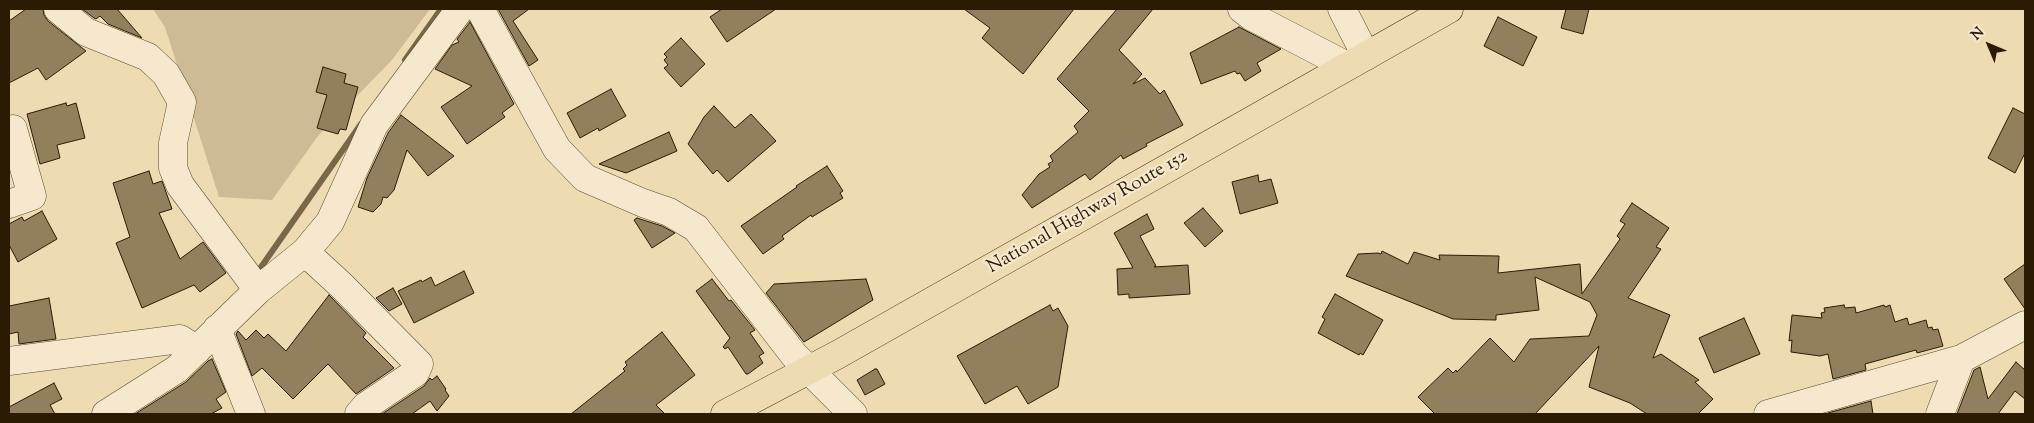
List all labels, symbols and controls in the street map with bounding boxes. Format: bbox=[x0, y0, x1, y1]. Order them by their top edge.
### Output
north arrow bbox=[1964, 20, 2014, 70]
text: N bbox=[1967, 23, 1989, 45]
street label: National Highway Route 152 bbox=[984, 146, 1192, 280]

